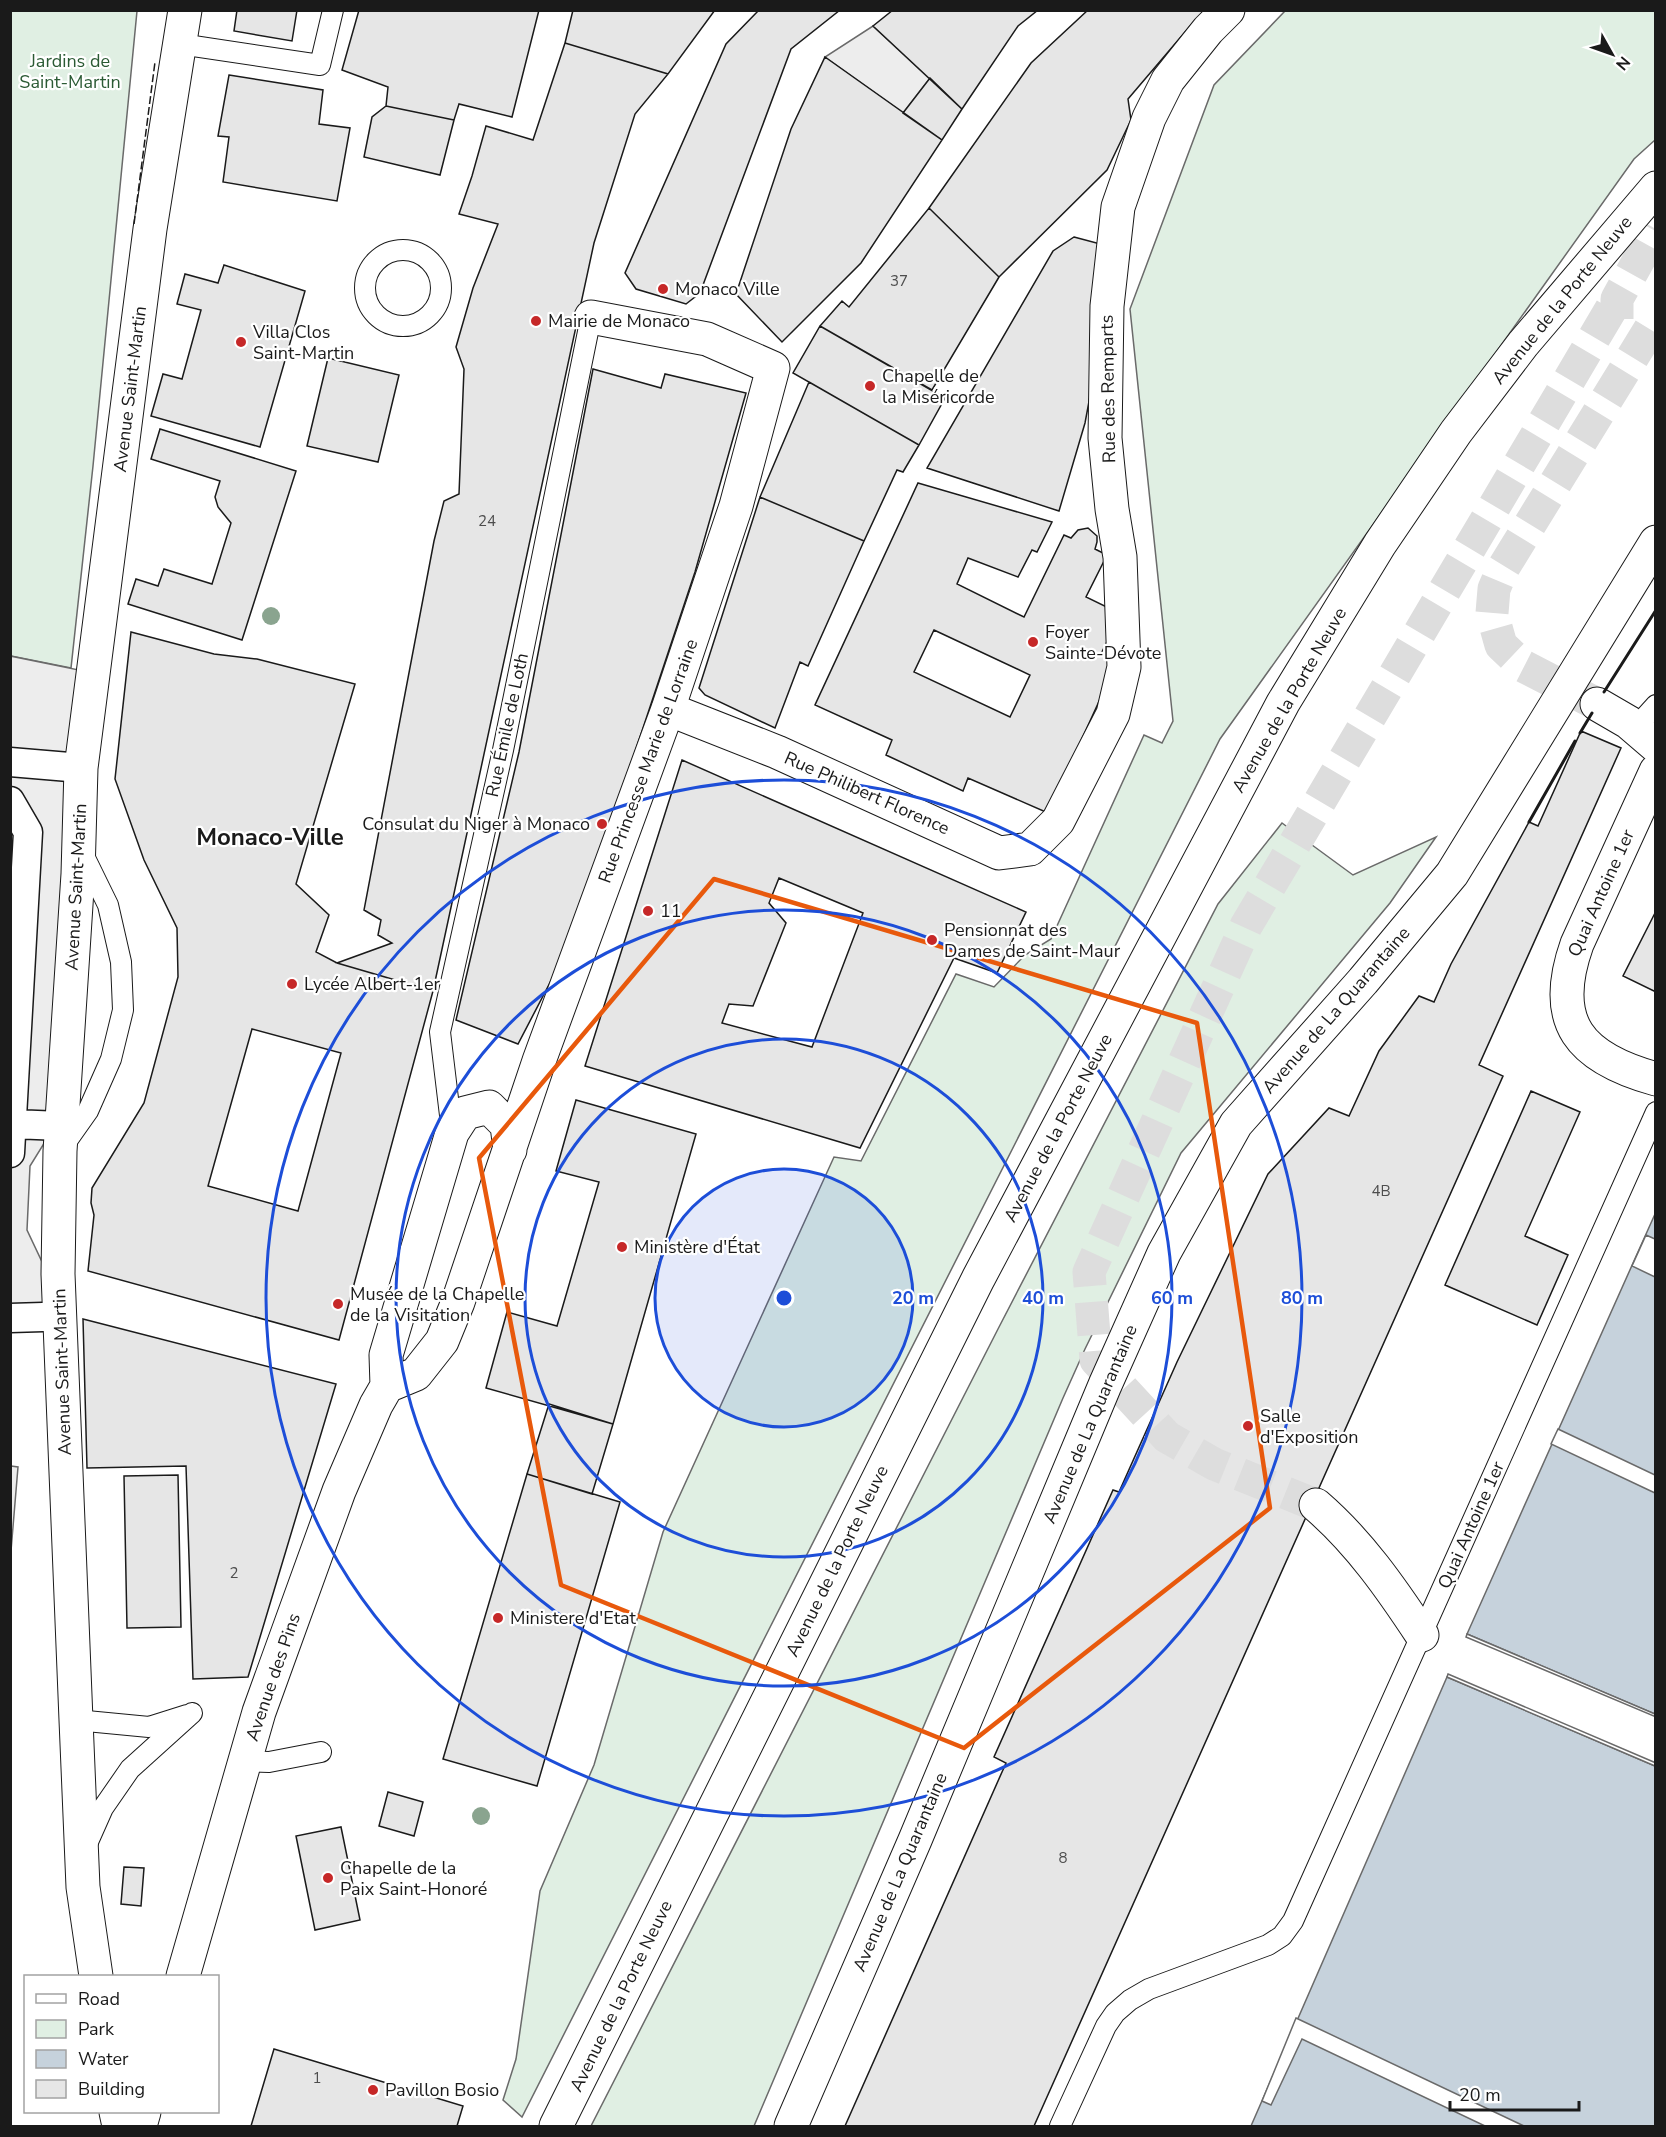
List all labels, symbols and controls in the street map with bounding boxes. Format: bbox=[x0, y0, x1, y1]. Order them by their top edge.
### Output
north arrow bbox=[1582, 24, 1642, 84]
park label: Jardins de Saint-Martin bbox=[19, 49, 121, 94]
text: N bbox=[1610, 51, 1635, 75]
street label: Avenue de la Porte Neuve bbox=[1487, 211, 1637, 389]
house number: 37 bbox=[890, 271, 908, 291]
place label: Monaco Ville bbox=[675, 277, 780, 301]
marker: Monaco Ville bbox=[656, 282, 670, 296]
street label: Avenue Saint-Martin bbox=[108, 305, 152, 473]
place label: Mairie de Monaco bbox=[548, 309, 690, 333]
marker: Mairie de Monaco bbox=[529, 314, 543, 328]
street label: Rue des Remparts bbox=[1095, 315, 1121, 463]
place label: Villa Clos Saint-Martin bbox=[252, 320, 354, 365]
marker: Villa Clos Saint-Martin bbox=[234, 335, 248, 349]
place label: Chapelle de la Miséricorde bbox=[882, 364, 994, 409]
marker: Chapelle de la Miséricorde bbox=[863, 379, 877, 393]
house number: 24 bbox=[478, 511, 496, 531]
street label: Avenue de la Porte Neuve bbox=[1226, 603, 1352, 797]
place label: Foyer Sainte-Dévote bbox=[1045, 620, 1161, 665]
marker: Foyer Sainte-Dévote bbox=[1026, 635, 1040, 649]
street label: Rue Princesse Marie de Lorraine bbox=[593, 636, 703, 886]
street label: Rue Émile de Loth bbox=[480, 651, 534, 799]
street label: Rue Philibert Florence bbox=[781, 746, 953, 840]
street label: Avenue Saint-Martin bbox=[60, 803, 92, 971]
place label: Consulat du Niger à Monaco bbox=[362, 812, 590, 836]
marker: Consulat du Niger à Monaco bbox=[595, 817, 609, 831]
district label: Monaco-Ville bbox=[196, 821, 344, 853]
street label: Quai Antoine 1er bbox=[1562, 825, 1640, 961]
place label: 11 bbox=[660, 899, 682, 923]
marker: 11 bbox=[641, 904, 655, 918]
place label: Pensionnat des Dames de Saint-Maur bbox=[944, 918, 1121, 963]
street label: Avenue de La Quarantaine bbox=[1257, 921, 1415, 1099]
marker: Pensionnat des Dames de Saint-Maur bbox=[925, 933, 939, 947]
place label: Lycée Albert-1er bbox=[304, 972, 441, 996]
marker: Lycée Albert-1er bbox=[285, 977, 299, 991]
street label: Avenue de la Porte Neuve bbox=[998, 1030, 1118, 1226]
house number: 4B bbox=[1371, 1181, 1391, 1201]
place label: Ministère d'État bbox=[634, 1235, 761, 1259]
marker: Ministère d'État bbox=[615, 1240, 629, 1254]
place label: Musée de la Chapelle de la Visitation bbox=[350, 1282, 524, 1327]
text: 20 m bbox=[892, 1286, 934, 1310]
text: 40 m bbox=[1022, 1286, 1064, 1310]
text: 60 m bbox=[1151, 1286, 1193, 1310]
text: 80 m bbox=[1281, 1286, 1323, 1310]
street label: Avenue Saint-Martin bbox=[47, 1288, 77, 1456]
centre of rings bbox=[774, 1288, 794, 1308]
marker: Musée de la Chapelle de la Visitation bbox=[331, 1297, 345, 1311]
street label: Avenue de La Quarantaine bbox=[1037, 1321, 1143, 1527]
place label: Salle d'Exposition bbox=[1260, 1404, 1358, 1449]
marker: Salle d'Exposition bbox=[1241, 1419, 1255, 1433]
street label: Quai Antoine 1er bbox=[1432, 1457, 1510, 1593]
street label: Avenue de la Porte Neuve bbox=[780, 1461, 894, 1661]
house number: 2 bbox=[229, 1563, 239, 1583]
place label: Ministere d'Etat bbox=[510, 1606, 637, 1630]
street label: Avenue des Pins bbox=[240, 1610, 306, 1744]
marker: Ministere d'Etat bbox=[491, 1611, 505, 1625]
street label: Avenue de La Quarantaine bbox=[847, 1769, 953, 1975]
house number: 8 bbox=[1058, 1848, 1068, 1868]
place label: Chapelle de la Paix Saint-Honoré bbox=[340, 1856, 487, 1901]
marker: Chapelle de la Paix Saint-Honoré bbox=[321, 1871, 335, 1885]
street label: Avenue de la Porte Neuve bbox=[564, 1896, 678, 2096]
legend bbox=[24, 1975, 219, 2113]
text: Road bbox=[78, 1987, 120, 2011]
text: Park bbox=[78, 2017, 115, 2041]
text: Water bbox=[78, 2047, 129, 2071]
house number: 1 bbox=[312, 2068, 322, 2088]
scale bar bbox=[1450, 2074, 1579, 2112]
text: Building bbox=[78, 2077, 145, 2101]
place label: Pavillon Bosio bbox=[385, 2078, 499, 2102]
marker: Pavillon Bosio bbox=[366, 2083, 380, 2097]
text: 20 m bbox=[1459, 2083, 1501, 2107]

